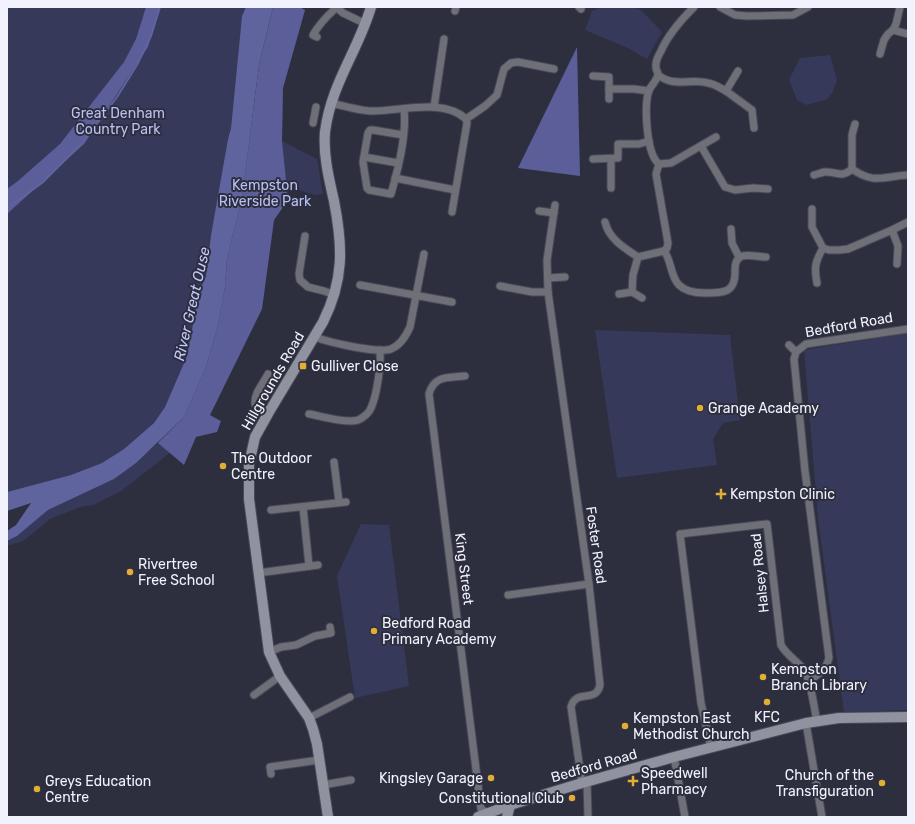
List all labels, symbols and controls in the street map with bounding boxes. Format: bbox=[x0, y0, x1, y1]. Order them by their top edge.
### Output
park label: Great Denham Country Park bbox=[71, 105, 165, 138]
park label: Kempston Riverside Park bbox=[219, 177, 312, 210]
water label: River Great Ouse bbox=[170, 245, 214, 363]
street label: Bedford Road bbox=[804, 309, 894, 341]
street label: Hillgrounds Road bbox=[238, 329, 308, 433]
place label: Gulliver Close bbox=[311, 358, 399, 375]
marker: Gulliver Close bbox=[298, 361, 308, 371]
place label: Grange Academy bbox=[708, 400, 819, 417]
marker: Grange Academy bbox=[695, 403, 705, 413]
place label: The Outdoor Centre bbox=[231, 450, 312, 483]
marker: The Outdoor Centre bbox=[218, 461, 228, 471]
place label: Kempston Clinic bbox=[730, 486, 835, 503]
marker: Kempston Clinic bbox=[715, 488, 727, 500]
street label: Foster Road bbox=[582, 505, 610, 585]
street label: King Street bbox=[451, 532, 477, 607]
street label: Halsey Road bbox=[747, 532, 773, 614]
place label: Rivertree Free School bbox=[138, 556, 215, 589]
marker: Rivertree Free School bbox=[125, 567, 135, 577]
place label: Bedford Road Primary Academy bbox=[382, 615, 497, 648]
marker: Bedford Road Primary Academy bbox=[369, 626, 379, 636]
place label: Kempston Branch Library bbox=[771, 661, 867, 694]
marker: Kempston Branch Library bbox=[758, 672, 768, 682]
marker: KFC bbox=[762, 697, 772, 707]
place label: KFC bbox=[754, 709, 780, 726]
place label: Kempston East Methodist Church bbox=[633, 710, 749, 743]
marker: Kempston East Methodist Church bbox=[620, 721, 630, 731]
street label: Bedford Road bbox=[549, 746, 639, 786]
place label: Speedwell Pharmacy bbox=[641, 765, 708, 798]
place label: Church of the Transfiguration bbox=[776, 767, 874, 800]
place label: Kingsley Garage bbox=[379, 770, 483, 787]
place label: Greys Education Centre bbox=[45, 773, 151, 806]
marker: Kingsley Garage bbox=[486, 773, 496, 783]
marker: Speedwell Pharmacy bbox=[628, 776, 638, 786]
marker: Church of the Transfiguration bbox=[877, 778, 887, 788]
marker: Greys Education Centre bbox=[32, 784, 42, 794]
place label: Constitutional Club bbox=[439, 790, 564, 807]
marker: Constitutional Club bbox=[567, 793, 577, 803]

